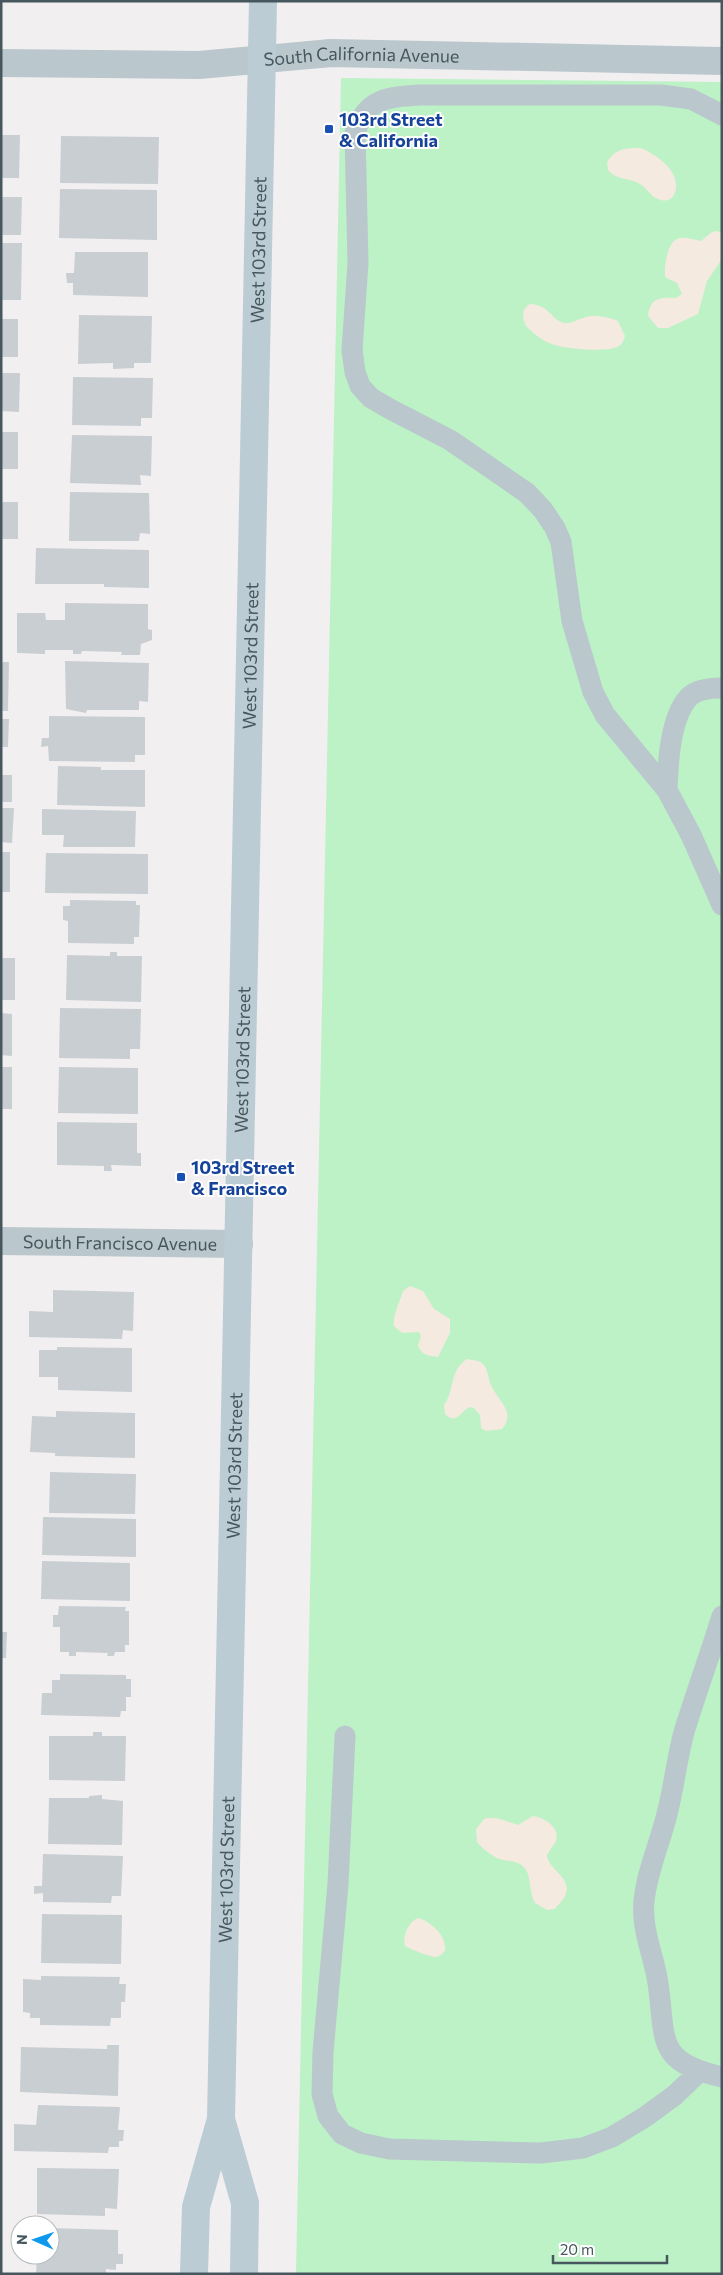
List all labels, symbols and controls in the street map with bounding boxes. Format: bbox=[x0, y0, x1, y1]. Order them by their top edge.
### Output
street label: South California Avenue bbox=[263, 42, 460, 70]
place label: 103rd Street & California bbox=[339, 108, 443, 151]
marker: 103rd Street & California bbox=[323, 123, 335, 135]
street label: West 103rd Street bbox=[246, 176, 271, 324]
street label: West 103rd Street bbox=[238, 582, 262, 729]
street label: West 103rd Street bbox=[230, 986, 254, 1133]
place label: 103rd Street & Francisco bbox=[191, 1156, 295, 1199]
marker: 103rd Street & Francisco bbox=[175, 1171, 187, 1183]
street label: South Francisco Avenue bbox=[23, 1230, 217, 1255]
street label: West 103rd Street bbox=[222, 1392, 246, 1539]
street label: West 103rd Street bbox=[213, 1796, 238, 1943]
north arrow bbox=[10, 2215, 60, 2265]
scale bar bbox=[553, 2232, 667, 2264]
text: N bbox=[13, 2234, 30, 2245]
text: 20 m bbox=[560, 2240, 594, 2258]

